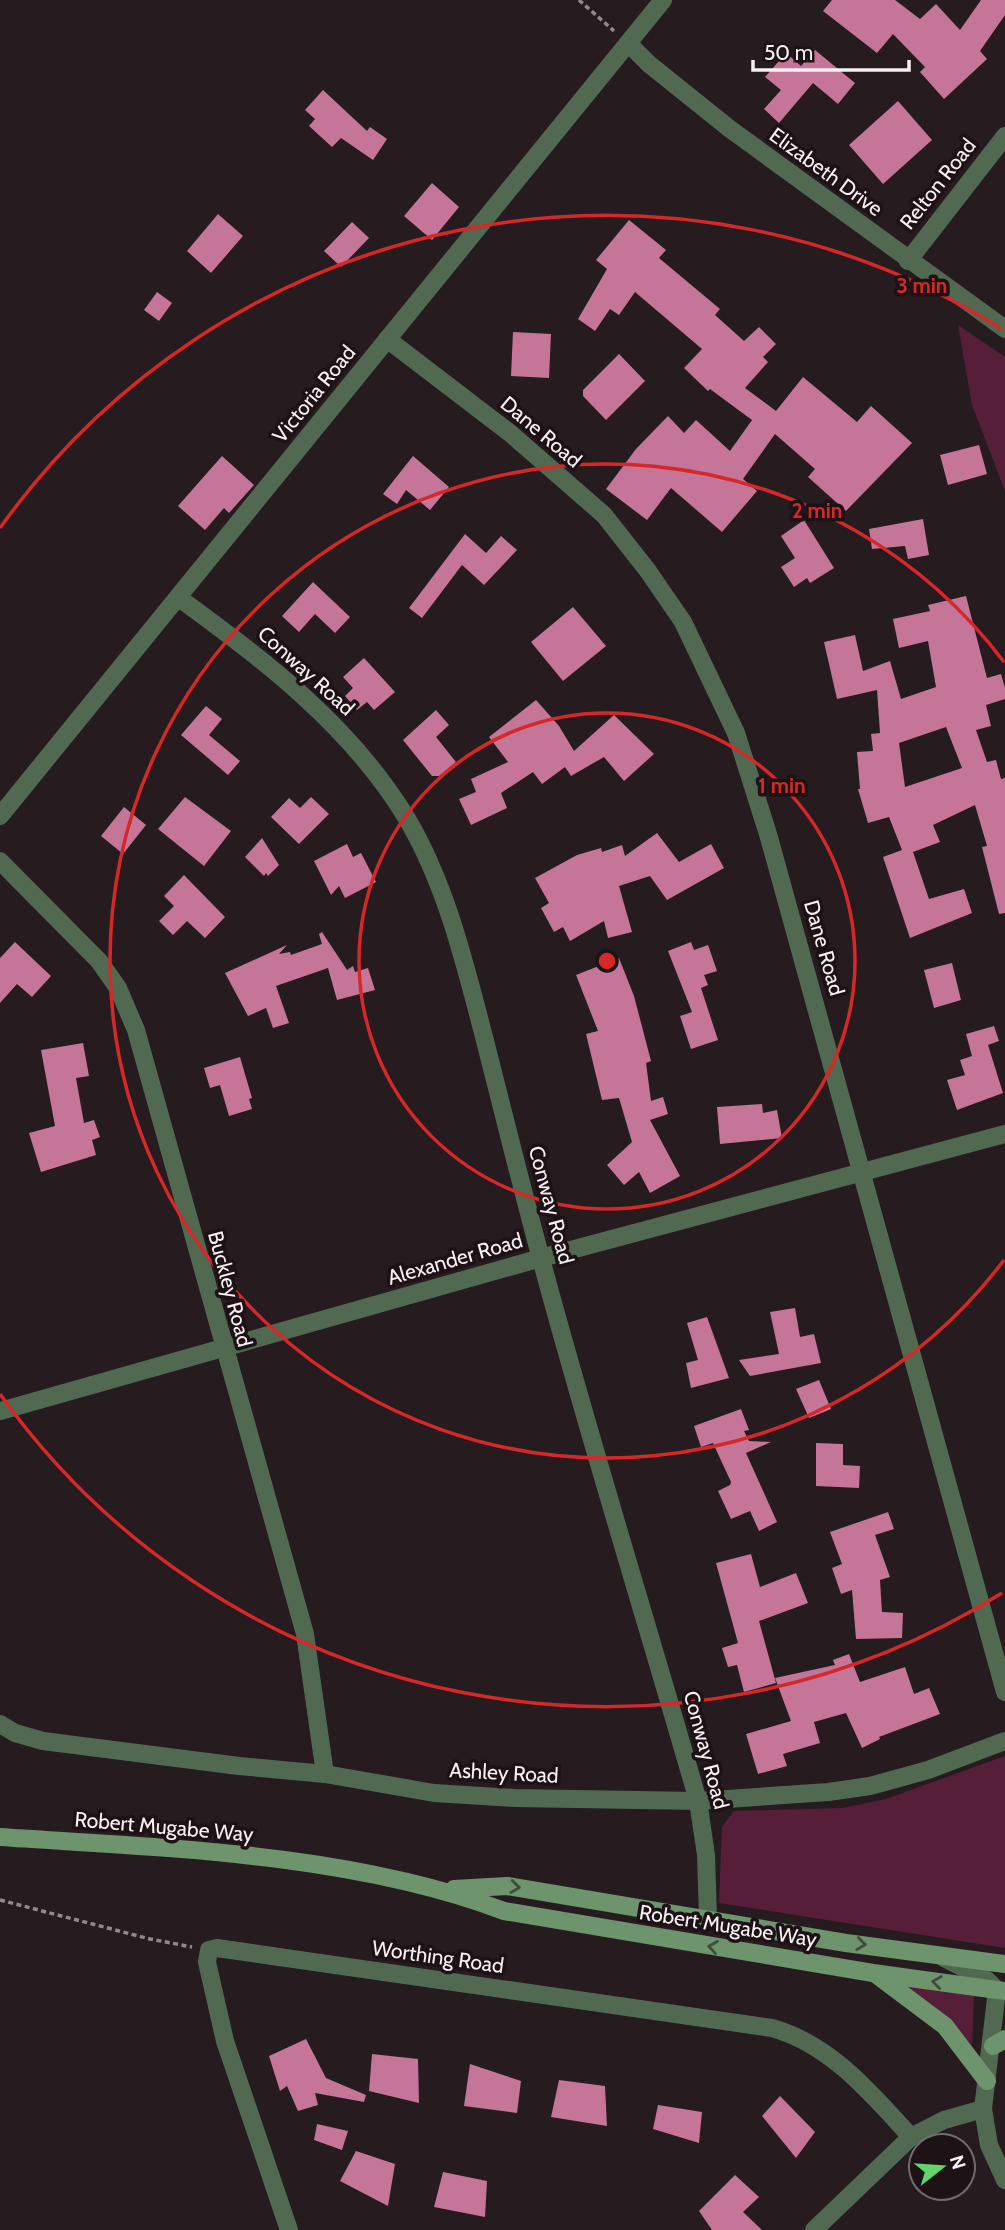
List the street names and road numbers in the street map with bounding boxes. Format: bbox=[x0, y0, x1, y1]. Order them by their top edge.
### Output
street label: Elizabeth Drive bbox=[765, 122, 888, 221]
street label: Relton Road bbox=[894, 133, 981, 234]
street label: Victoria Road bbox=[267, 340, 360, 447]
street label: Dane Road bbox=[496, 391, 587, 473]
street label: Conway Road bbox=[253, 621, 360, 721]
street label: Dane Road bbox=[799, 897, 850, 998]
street label: Conway Road bbox=[524, 1143, 579, 1267]
street label: Alexander Road bbox=[384, 1227, 525, 1290]
street label: Buckley Road bbox=[203, 1228, 258, 1349]
street label: Conway Road bbox=[679, 1688, 734, 1812]
street label: Ashley Road bbox=[449, 1757, 559, 1788]
street label: Robert Mugabe Way bbox=[74, 1806, 255, 1847]
street label: Robert Mugabe Way bbox=[638, 1899, 819, 1952]
street label: Worthing Road bbox=[371, 1935, 505, 1978]

